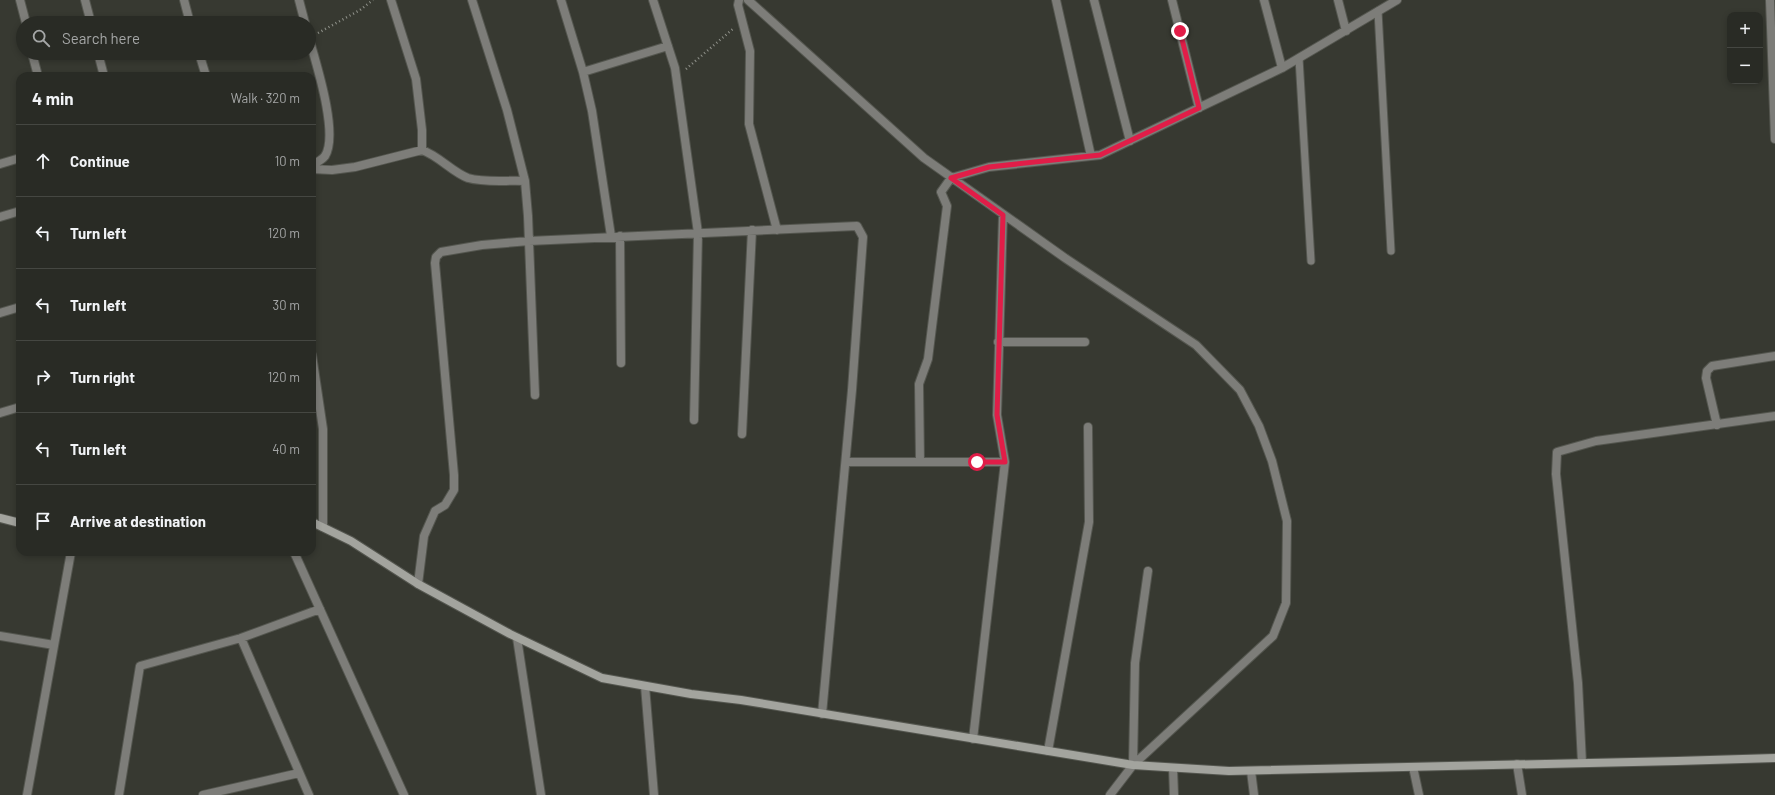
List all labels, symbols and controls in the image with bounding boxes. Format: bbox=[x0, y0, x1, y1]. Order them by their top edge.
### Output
map controls bbox=[1727, 12, 1763, 84]
button: + bbox=[1727, 12, 1763, 48]
search box bbox=[16, 16, 316, 60]
route end bbox=[1171, 22, 1189, 40]
icon: search bbox=[30, 27, 52, 49]
text: Search here bbox=[62, 29, 140, 47]
button: − bbox=[1727, 48, 1763, 84]
text: 4 min bbox=[32, 88, 74, 108]
text: Walk · 320 m bbox=[231, 90, 300, 106]
icon: ahead bbox=[32, 150, 54, 172]
text: Continue bbox=[70, 152, 130, 170]
text: 10 m bbox=[275, 153, 300, 169]
icon: left bbox=[32, 222, 54, 244]
text: Turn left bbox=[70, 224, 126, 242]
text: 120 m bbox=[268, 225, 300, 241]
icon: left bbox=[32, 294, 54, 316]
text: Turn left bbox=[70, 296, 126, 314]
text: 30 m bbox=[273, 297, 300, 313]
icon: right bbox=[32, 366, 54, 388]
text: Turn right bbox=[70, 368, 135, 386]
text: 120 m bbox=[268, 369, 300, 385]
icon: left bbox=[32, 438, 54, 460]
text: Turn left bbox=[70, 440, 126, 458]
text: 40 m bbox=[272, 441, 300, 457]
route start bbox=[968, 453, 986, 471]
icon: arrive bbox=[32, 510, 54, 532]
text: Arrive at destination bbox=[70, 512, 206, 530]

